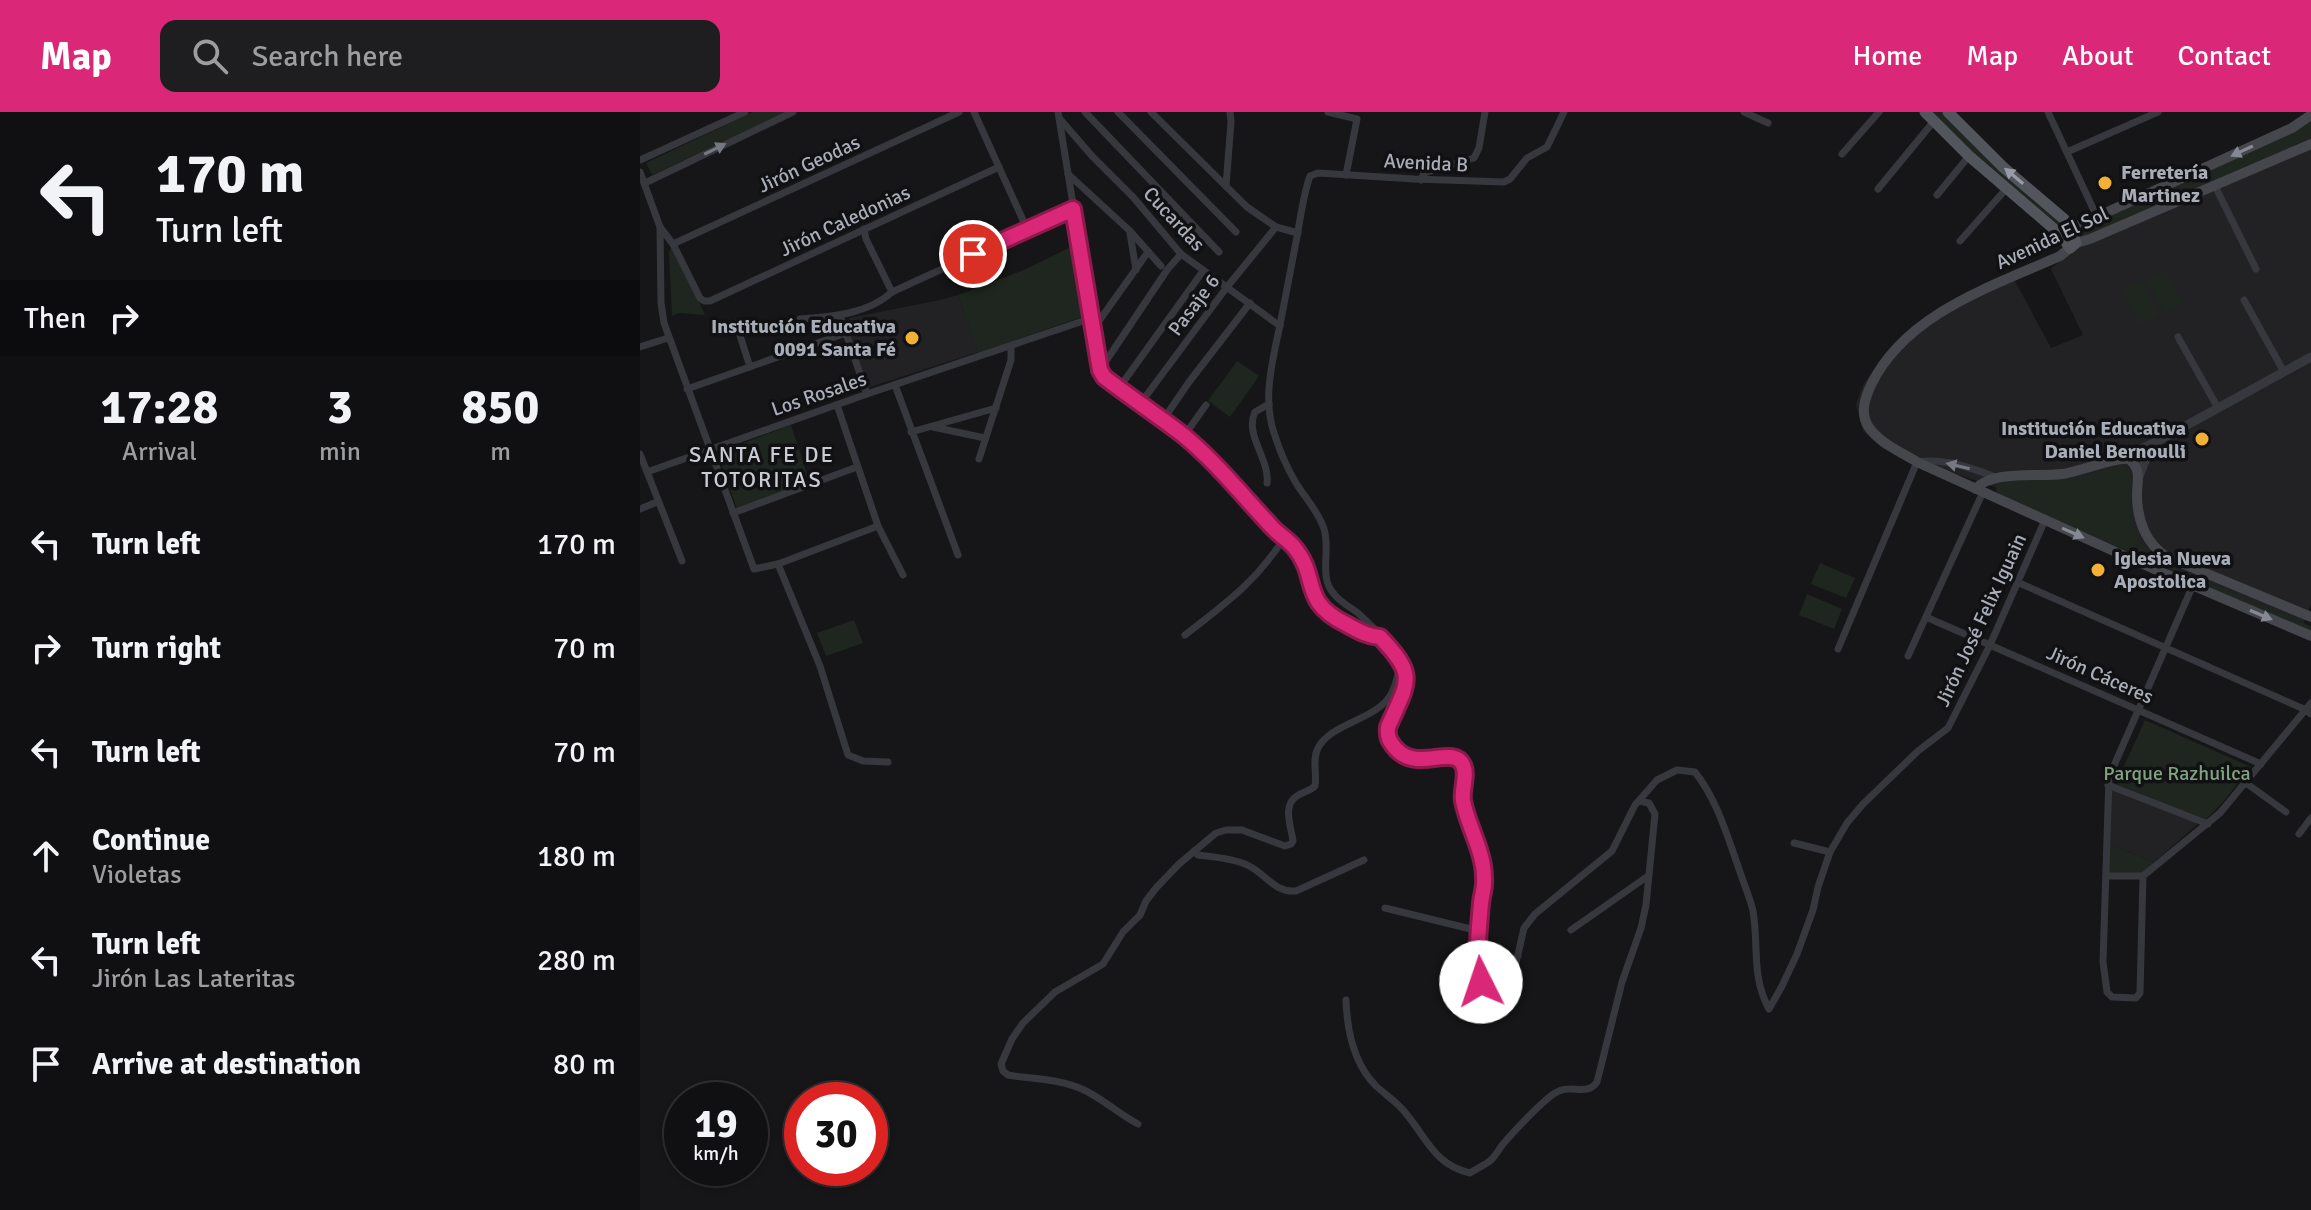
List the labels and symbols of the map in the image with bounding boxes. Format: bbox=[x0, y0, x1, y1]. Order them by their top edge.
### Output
street label: Jirón Geodas bbox=[754, 129, 864, 199]
one-way arrow bbox=[703, 142, 726, 156]
one-way arrow bbox=[2230, 144, 2254, 158]
street label: Avenida B bbox=[1383, 148, 1469, 178]
place label: Ferretería Martinez bbox=[2121, 160, 2208, 208]
one-way arrow bbox=[2004, 168, 2024, 185]
marker: Ferretería Martinez bbox=[2096, 174, 2114, 192]
street label: Jirón Caledonias bbox=[776, 180, 914, 262]
street label: Cucardas bbox=[1138, 182, 1210, 257]
street label: Avenida El Sol bbox=[1992, 201, 2112, 275]
pin bbox=[939, 220, 1007, 288]
street label: Pasaje 6 bbox=[1163, 269, 1225, 341]
place label: Institución Educativa 0091 Santa Fé bbox=[711, 314, 896, 362]
marker: Institución Educativa 0091 Santa Fé bbox=[903, 329, 921, 347]
street label: Los Rosales bbox=[768, 366, 870, 422]
place label: Institución Educativa Daniel Bernoulli bbox=[2001, 416, 2186, 464]
marker: Institución Educativa Daniel Bernoulli bbox=[2193, 430, 2211, 448]
district label: SANTA FE DE TOTORITAS bbox=[689, 441, 835, 493]
one-way arrow bbox=[1945, 459, 1970, 471]
one-way arrow bbox=[2061, 526, 2085, 539]
street label: Jirón José Felix Iguain bbox=[1930, 530, 2032, 710]
place label: Iglesia Nueva Apostolica bbox=[2114, 546, 2231, 594]
marker: Iglesia Nueva Apostolica bbox=[2089, 561, 2107, 579]
one-way arrow bbox=[2249, 608, 2273, 621]
street label: Jirón Cáceres bbox=[2043, 640, 2157, 710]
park label: Parque Razhuilca bbox=[2103, 761, 2251, 786]
position arrow bbox=[1439, 940, 1523, 1024]
speed limit sign: 30 bbox=[784, 1082, 888, 1186]

